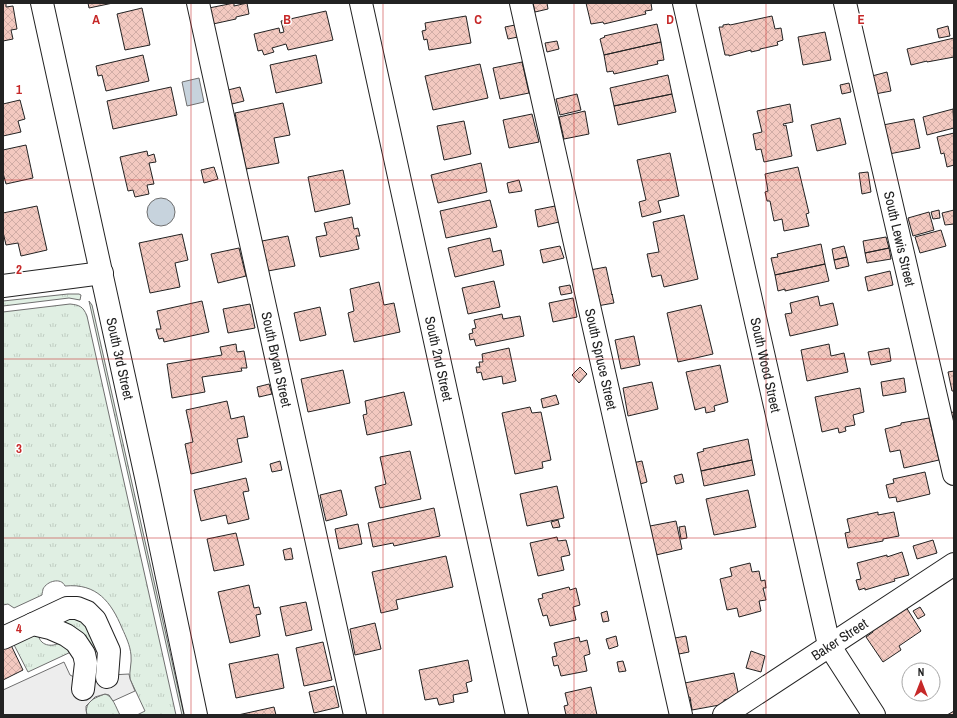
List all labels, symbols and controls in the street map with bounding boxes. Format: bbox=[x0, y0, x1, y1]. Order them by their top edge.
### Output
text: A bbox=[92, 11, 100, 28]
text: B bbox=[283, 11, 291, 28]
text: C bbox=[474, 11, 482, 28]
text: D bbox=[666, 11, 674, 28]
text: E bbox=[857, 11, 865, 28]
text: 1 bbox=[16, 81, 22, 98]
street label: South Lewis Street bbox=[880, 189, 919, 288]
text: 2 bbox=[16, 261, 22, 278]
street label: South Spruce Street bbox=[581, 307, 621, 412]
street label: South Bryan Street bbox=[257, 310, 296, 409]
street label: South 2nd Street bbox=[421, 314, 457, 403]
street label: South 3rd Street bbox=[102, 316, 138, 401]
street label: South Wood Street bbox=[746, 316, 785, 414]
text: 3 bbox=[16, 440, 22, 457]
street label: Baker Street bbox=[808, 614, 871, 664]
text: 4 bbox=[16, 620, 22, 637]
north arrow bbox=[901, 662, 941, 702]
text: N bbox=[918, 665, 924, 679]

